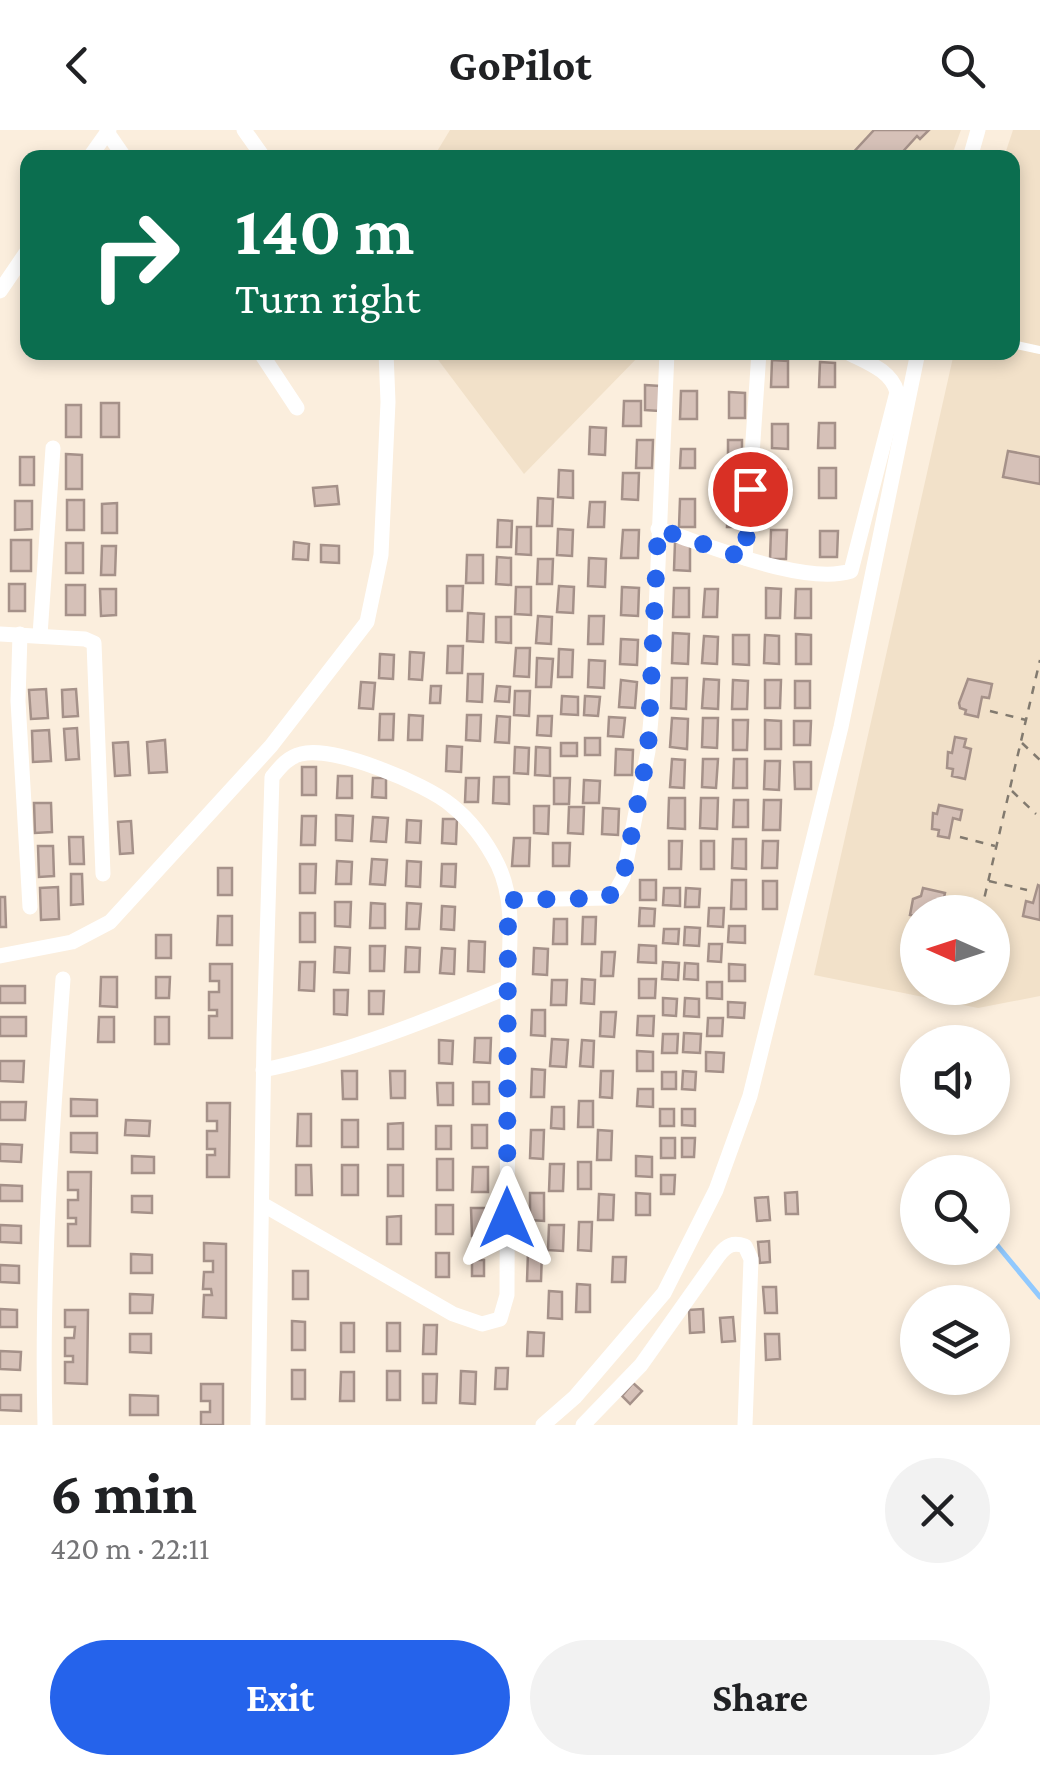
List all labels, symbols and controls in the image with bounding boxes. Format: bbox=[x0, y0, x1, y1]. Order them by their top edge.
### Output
icon: back bbox=[50, 38, 105, 93]
icon: search bbox=[935, 38, 990, 93]
text: GoPilot bbox=[448, 40, 592, 90]
icon: right bbox=[70, 190, 200, 320]
text: 140 m bbox=[235, 191, 414, 269]
text: Turn right bbox=[235, 273, 420, 323]
pin bbox=[708, 447, 793, 532]
icon: arrive bbox=[723, 462, 778, 517]
north arrow bbox=[900, 895, 1010, 1005]
map controls bbox=[900, 895, 1010, 1395]
button: sound bbox=[900, 1025, 1010, 1135]
button: search bbox=[900, 1155, 1010, 1265]
position arrow bbox=[455, 1166, 559, 1270]
button: layers bbox=[900, 1285, 1010, 1395]
button: close bbox=[885, 1458, 990, 1563]
text: 6 min bbox=[50, 1459, 197, 1526]
text: 420 m · 22:11 bbox=[50, 1530, 210, 1566]
button: Exit bbox=[50, 1640, 510, 1755]
button: Share bbox=[530, 1640, 990, 1755]

